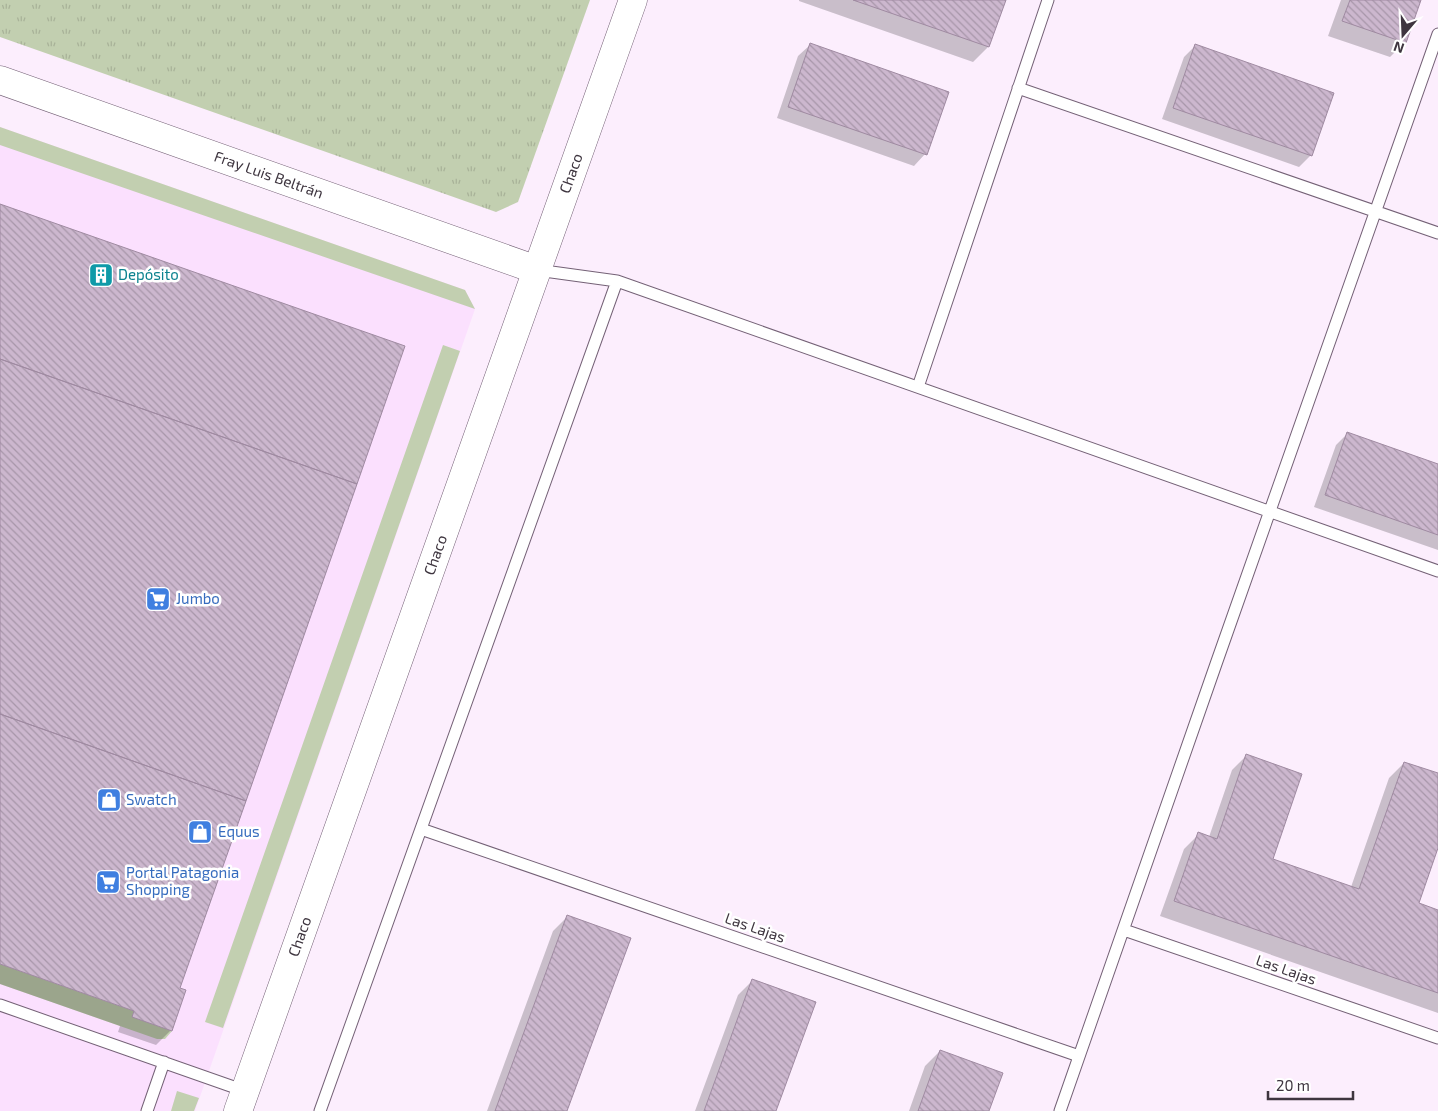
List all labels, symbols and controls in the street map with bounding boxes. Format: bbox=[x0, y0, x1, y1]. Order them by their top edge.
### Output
north arrow bbox=[1378, 10, 1428, 60]
text: N bbox=[1391, 38, 1406, 57]
street label: Fray Luis Beltrán bbox=[212, 147, 326, 202]
street label: Chaco bbox=[555, 151, 586, 196]
building icon: Depósito bbox=[88, 262, 114, 288]
place label: Depósito bbox=[118, 265, 179, 283]
street label: Chaco bbox=[419, 532, 450, 577]
supermarket icon: Jumbo bbox=[145, 586, 171, 612]
place label: Jumbo bbox=[176, 589, 220, 607]
shop icon: Swatch bbox=[96, 787, 122, 813]
place label: Swatch bbox=[126, 790, 177, 808]
shop icon: Equus bbox=[187, 819, 213, 845]
place label: Equus bbox=[218, 822, 260, 840]
place label: Portal Patagonia Shopping bbox=[126, 863, 239, 898]
supermarket icon: Portal Patagonia Shopping bbox=[95, 869, 121, 895]
street label: Las Lajas bbox=[723, 908, 788, 947]
street label: Chaco bbox=[284, 914, 314, 959]
street label: Las Lajas bbox=[1254, 950, 1319, 989]
scale bar bbox=[1268, 1068, 1353, 1100]
text: 20 m bbox=[1276, 1076, 1310, 1094]

